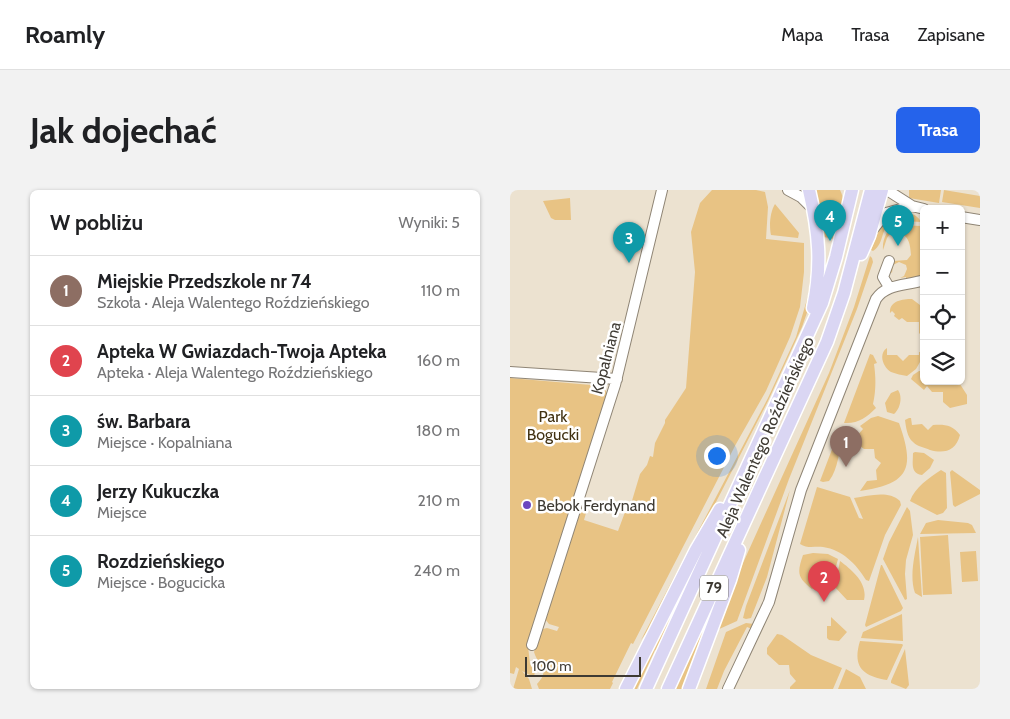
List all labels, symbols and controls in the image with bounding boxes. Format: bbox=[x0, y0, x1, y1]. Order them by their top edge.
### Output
text: Roamly bbox=[25, 20, 105, 49]
text: Mapa bbox=[781, 24, 823, 46]
text: Trasa bbox=[851, 24, 889, 46]
text: Zapisane bbox=[917, 24, 985, 46]
button: Trasa bbox=[896, 107, 980, 153]
text: Jak dojechać bbox=[30, 109, 217, 152]
pin: 4 bbox=[814, 200, 846, 241]
pin: 5 bbox=[882, 205, 914, 246]
map controls bbox=[920, 205, 965, 385]
button: + bbox=[920, 205, 965, 250]
text: W pobliżu bbox=[50, 210, 143, 235]
text: Wyniki: 5 bbox=[398, 213, 460, 232]
pin: 3 bbox=[613, 222, 645, 263]
button: − bbox=[920, 250, 965, 295]
text: Miejskie Przedszkole nr 74 bbox=[97, 270, 312, 293]
text: 1 bbox=[63, 281, 69, 300]
text: 110 m bbox=[421, 281, 460, 300]
text: Szkoła · Aleja Walentego Roździeńskiego bbox=[97, 293, 370, 312]
button: locate bbox=[920, 295, 965, 340]
street label: Kopalniana bbox=[587, 319, 625, 396]
street label: Aleja Walentego Roździeńskiego bbox=[712, 333, 818, 540]
text: Apteka W Gwiazdach-Twoja Apteka bbox=[97, 340, 387, 363]
button: layers bbox=[920, 340, 965, 385]
text: 2 bbox=[62, 351, 70, 370]
text: 160 m bbox=[417, 351, 460, 370]
text: Apteka · Aleja Walentego Roździeńskiego bbox=[97, 363, 373, 382]
park label: Park Bogucki bbox=[527, 407, 579, 444]
text: św. Barbara bbox=[97, 410, 191, 433]
text: 3 bbox=[62, 421, 70, 440]
text: 180 m bbox=[416, 421, 460, 440]
pin: 1 bbox=[830, 426, 862, 467]
text: Miejsce · Kopalniana bbox=[97, 433, 232, 452]
your location bbox=[704, 443, 730, 469]
text: Jerzy Kukuczka bbox=[97, 480, 219, 503]
text: 4 bbox=[61, 491, 71, 510]
text: 210 m bbox=[418, 491, 460, 510]
place label: Bebok Ferdynand bbox=[537, 496, 655, 515]
marker: Bebok Ferdynand bbox=[521, 499, 533, 511]
text: Miejsce bbox=[97, 503, 147, 522]
text: Rozdzieńskiego bbox=[97, 550, 225, 573]
text: 5 bbox=[62, 561, 70, 580]
text: 240 m bbox=[414, 561, 460, 580]
pin: 2 bbox=[808, 561, 840, 602]
text: Miejsce · Bogucicka bbox=[97, 573, 225, 592]
road number: 79 bbox=[700, 576, 728, 600]
scale bar bbox=[525, 654, 641, 677]
text: 100 m bbox=[532, 657, 572, 675]

